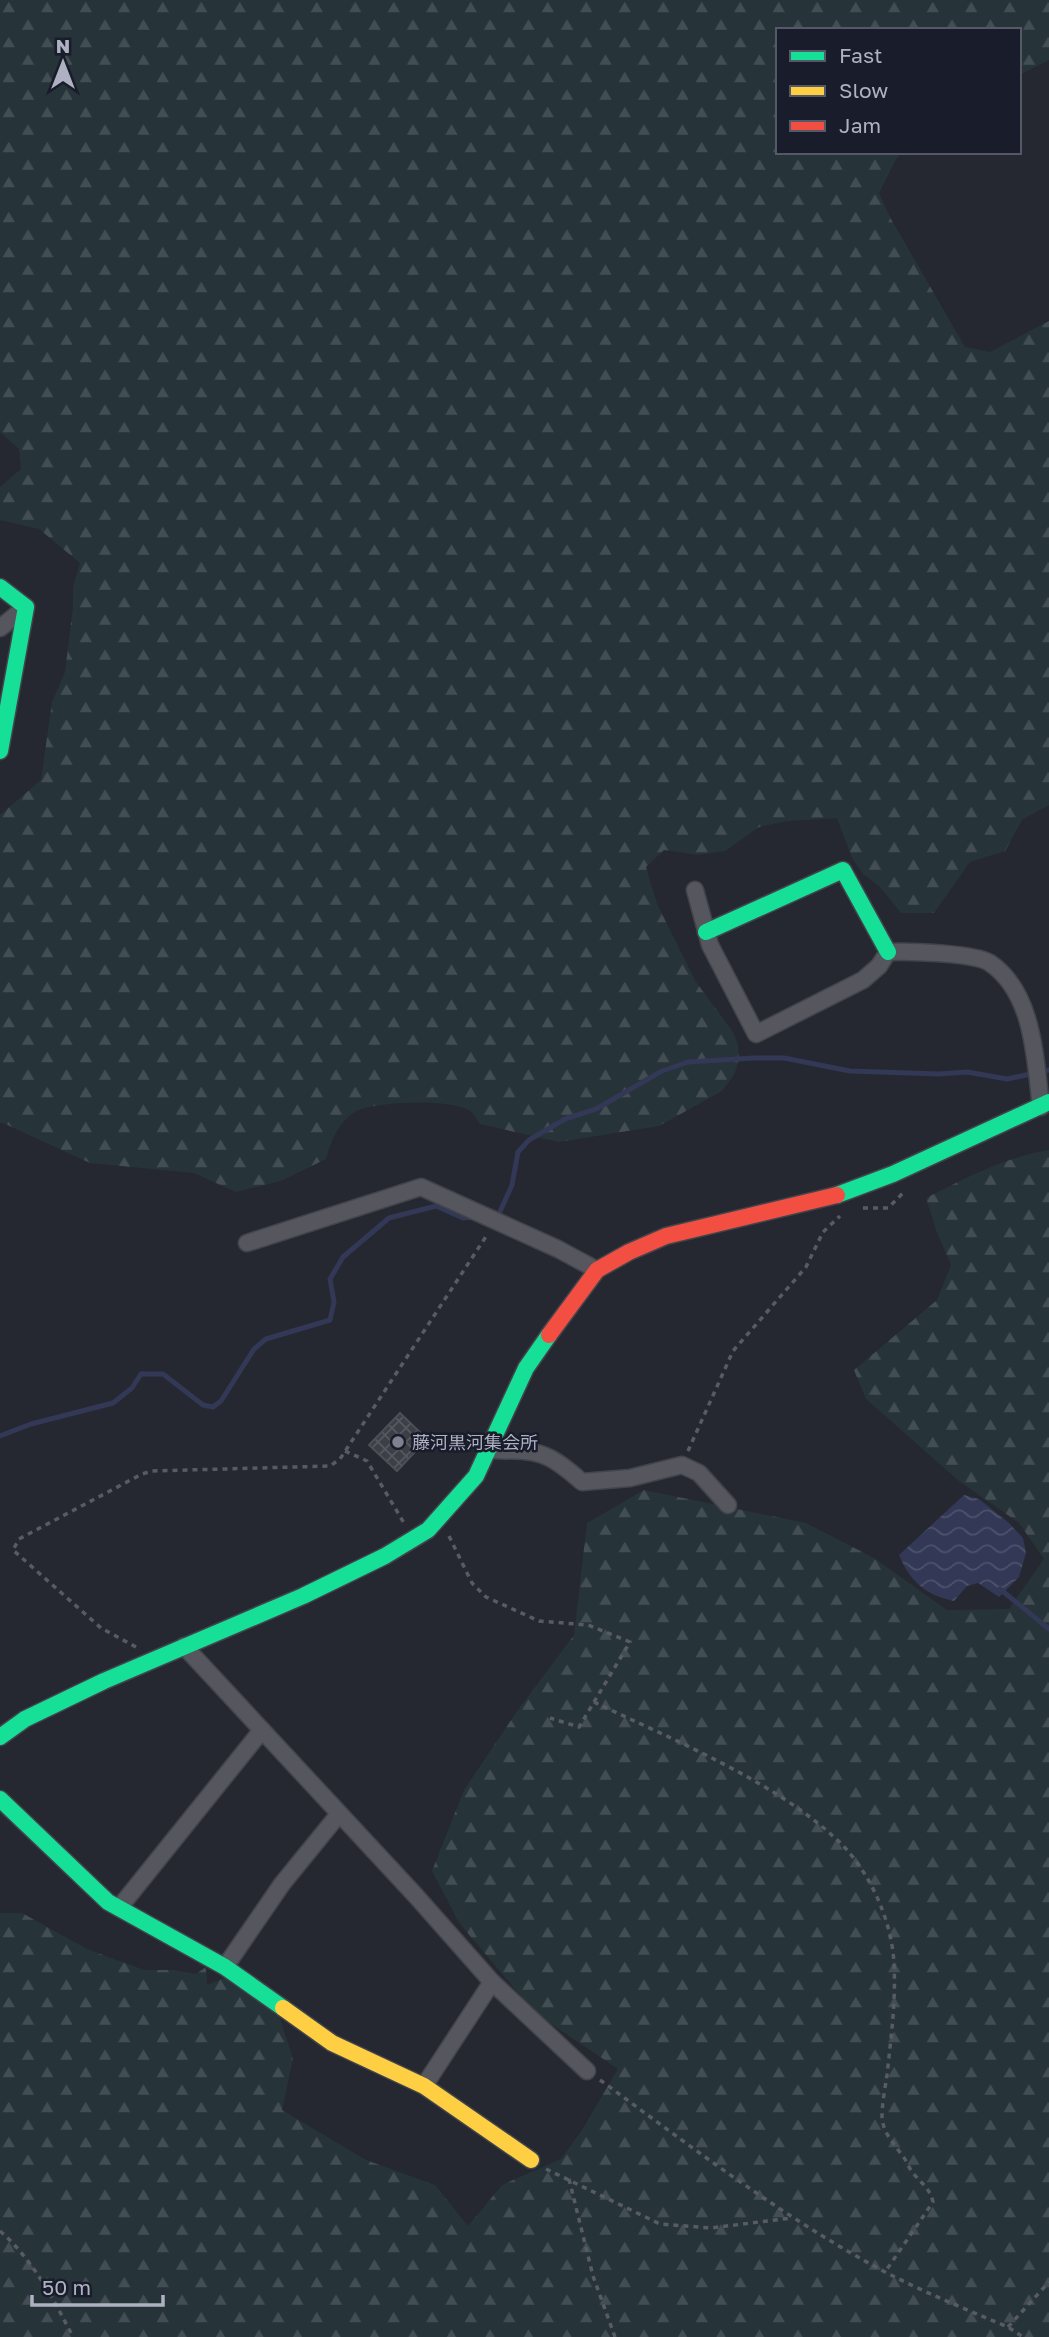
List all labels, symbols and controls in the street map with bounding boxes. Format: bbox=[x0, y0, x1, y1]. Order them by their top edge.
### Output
north arrow bbox=[28, 28, 98, 98]
legend bbox=[776, 28, 1021, 154]
text: N bbox=[56, 34, 70, 57]
text: Fast bbox=[839, 42, 882, 68]
text: Slow bbox=[839, 77, 888, 103]
text: Jam bbox=[839, 112, 881, 138]
place label: 藤河黒河集会所 bbox=[412, 1431, 538, 1453]
marker: 藤河黒河集会所 bbox=[390, 1434, 406, 1450]
scale bar bbox=[32, 2264, 163, 2308]
text: 50 m bbox=[42, 2274, 91, 2300]

